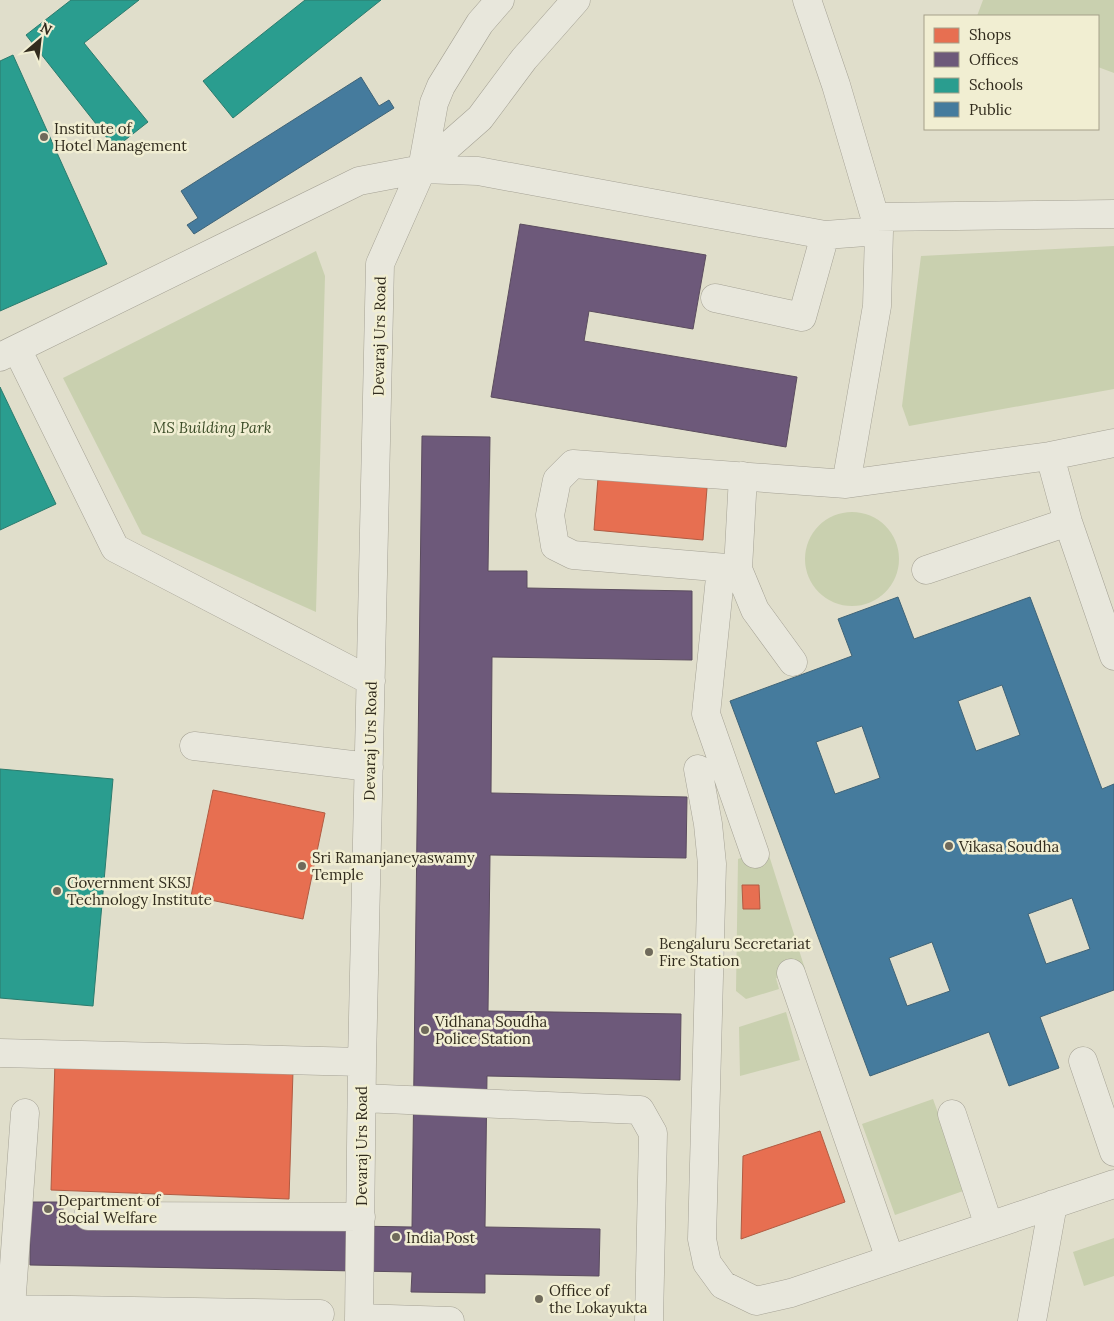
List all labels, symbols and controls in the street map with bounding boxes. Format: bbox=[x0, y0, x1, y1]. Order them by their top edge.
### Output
north arrow bbox=[15, 15, 65, 65]
legend bbox=[924, 15, 1099, 130]
text: N bbox=[37, 18, 55, 39]
text: Shops bbox=[969, 25, 1011, 44]
text: Offices bbox=[969, 50, 1019, 69]
text: Schools bbox=[969, 75, 1023, 94]
text: Public bbox=[969, 100, 1012, 119]
place label: Institute of Hotel Management bbox=[54, 119, 187, 155]
marker: Institute of Hotel Management bbox=[38, 131, 50, 143]
street label: Devaraj Urs Road bbox=[368, 276, 390, 396]
park label: MS Building Park bbox=[152, 418, 272, 437]
street label: Devaraj Urs Road bbox=[359, 681, 381, 801]
place label: Vikasa Soudha bbox=[958, 837, 1059, 856]
marker: Vikasa Soudha bbox=[943, 840, 955, 852]
place label: Sri Ramanjaneyaswamy Temple bbox=[312, 848, 475, 884]
marker: Sri Ramanjaneyaswamy Temple bbox=[296, 860, 308, 872]
place label: Government SKSJ Technology Institute bbox=[67, 873, 212, 909]
marker: Government SKSJ Technology Institute bbox=[51, 885, 63, 897]
place label: Bengaluru Secretariat Fire Station bbox=[659, 934, 811, 970]
marker: Bengaluru Secretariat Fire Station bbox=[643, 946, 655, 958]
place label: Vidhana Soudha Police Station bbox=[434, 1012, 547, 1048]
marker: Vidhana Soudha Police Station bbox=[419, 1024, 431, 1036]
street label: Devaraj Urs Road bbox=[352, 1086, 371, 1206]
place label: Department of Social Welfare bbox=[58, 1191, 161, 1227]
marker: Department of Social Welfare bbox=[42, 1203, 54, 1215]
place label: India Post bbox=[406, 1228, 476, 1247]
marker: India Post bbox=[390, 1231, 402, 1243]
place label: Office of the Lokayukta bbox=[549, 1281, 648, 1317]
marker: Office of the Lokayukta bbox=[533, 1293, 545, 1305]

